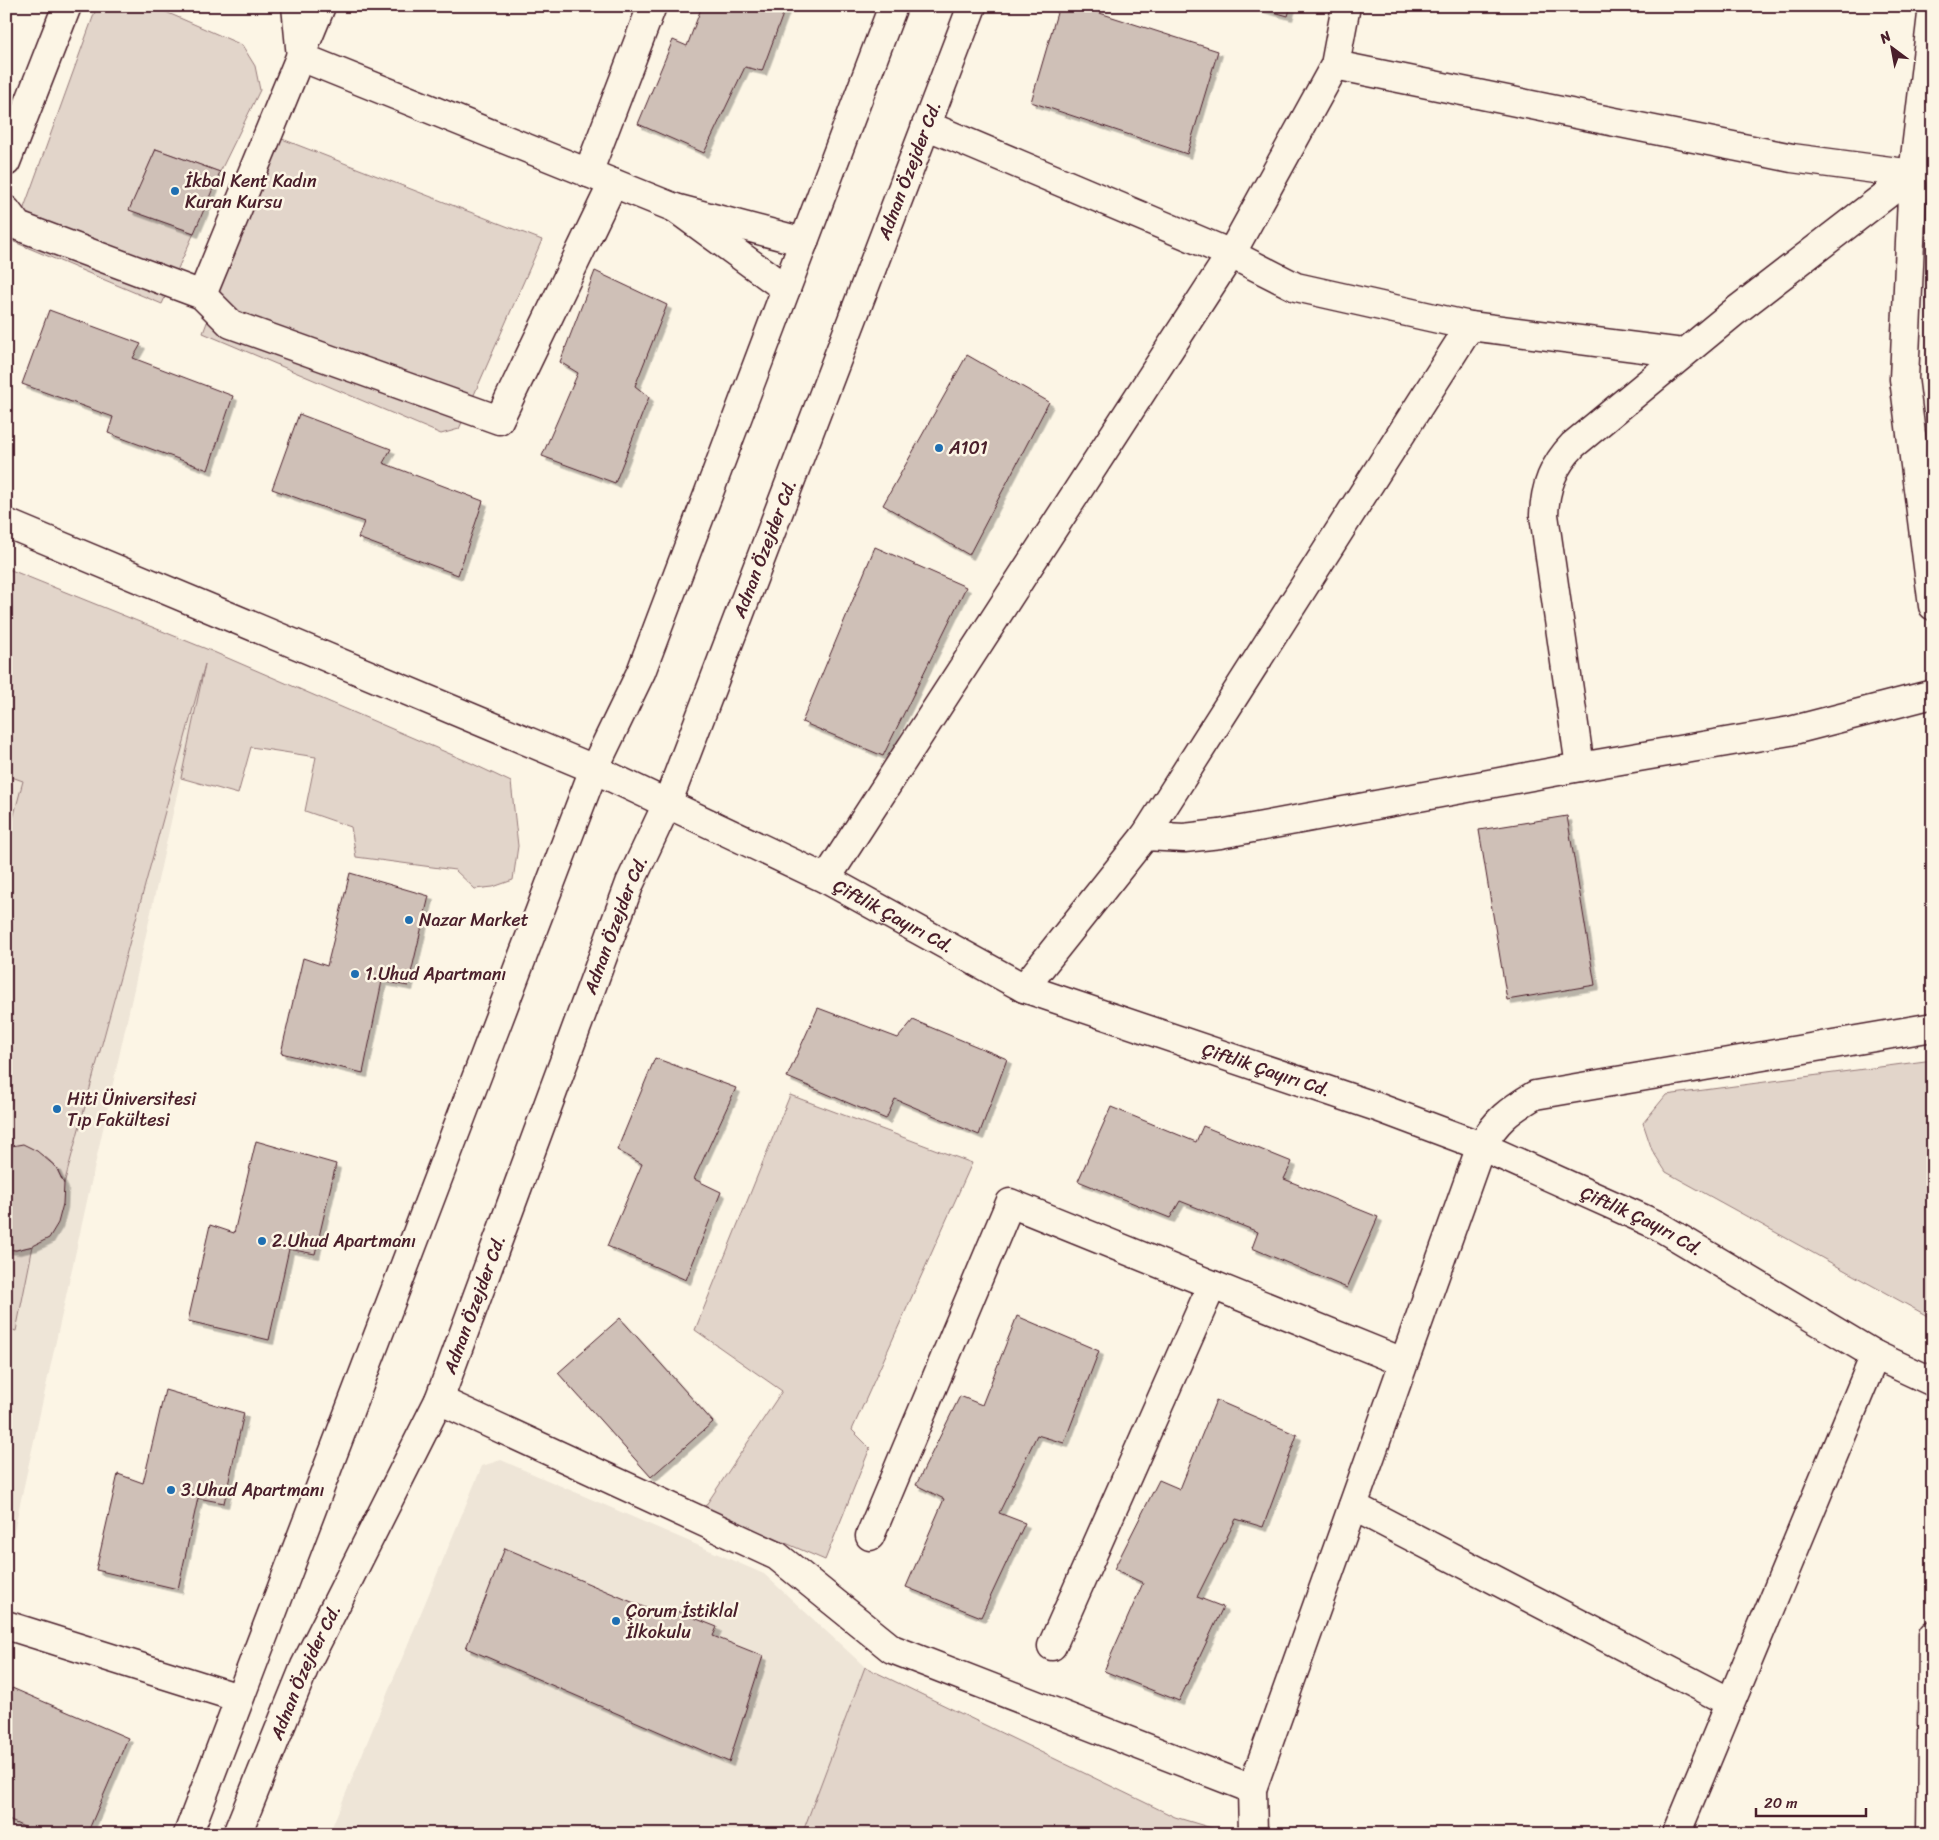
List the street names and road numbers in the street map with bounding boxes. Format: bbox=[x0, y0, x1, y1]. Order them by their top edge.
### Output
street label: Adnan Özejder Cd. bbox=[868, 96, 950, 245]
street label: Adnan Özejder Cd. bbox=[723, 474, 806, 623]
street label: Adnan Özejder Cd. bbox=[574, 850, 657, 1000]
street label: Çiftlik Çayırı Cd. bbox=[827, 870, 959, 962]
street label: Çiftlik Çayırı Cd. bbox=[1198, 1033, 1335, 1106]
street label: Çiftlik Çayırı Cd. bbox=[1575, 1177, 1709, 1265]
street label: Adnan Özejder Cd. bbox=[434, 1230, 515, 1380]
street label: Adnan Özejder Cd. bbox=[260, 1598, 350, 1746]

